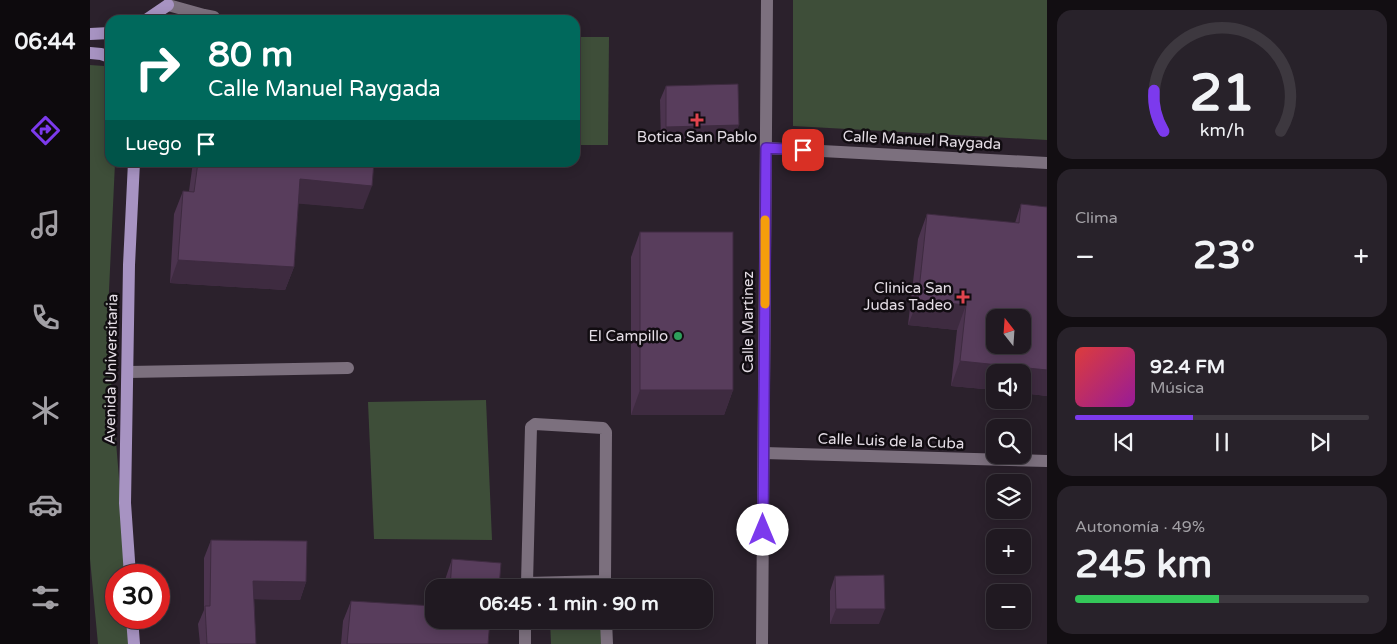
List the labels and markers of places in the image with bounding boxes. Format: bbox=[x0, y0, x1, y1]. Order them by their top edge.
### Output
marker: Botica San Pablo bbox=[691, 114, 703, 126]
place label: Botica San Pablo bbox=[637, 128, 757, 146]
pin bbox=[782, 129, 824, 171]
place label: Clinica San Judas Tadeo bbox=[863, 279, 952, 314]
marker: Clinica San Judas Tadeo bbox=[956, 290, 970, 304]
place label: El Campillo bbox=[588, 327, 668, 345]
marker: El Campillo bbox=[672, 330, 684, 342]

